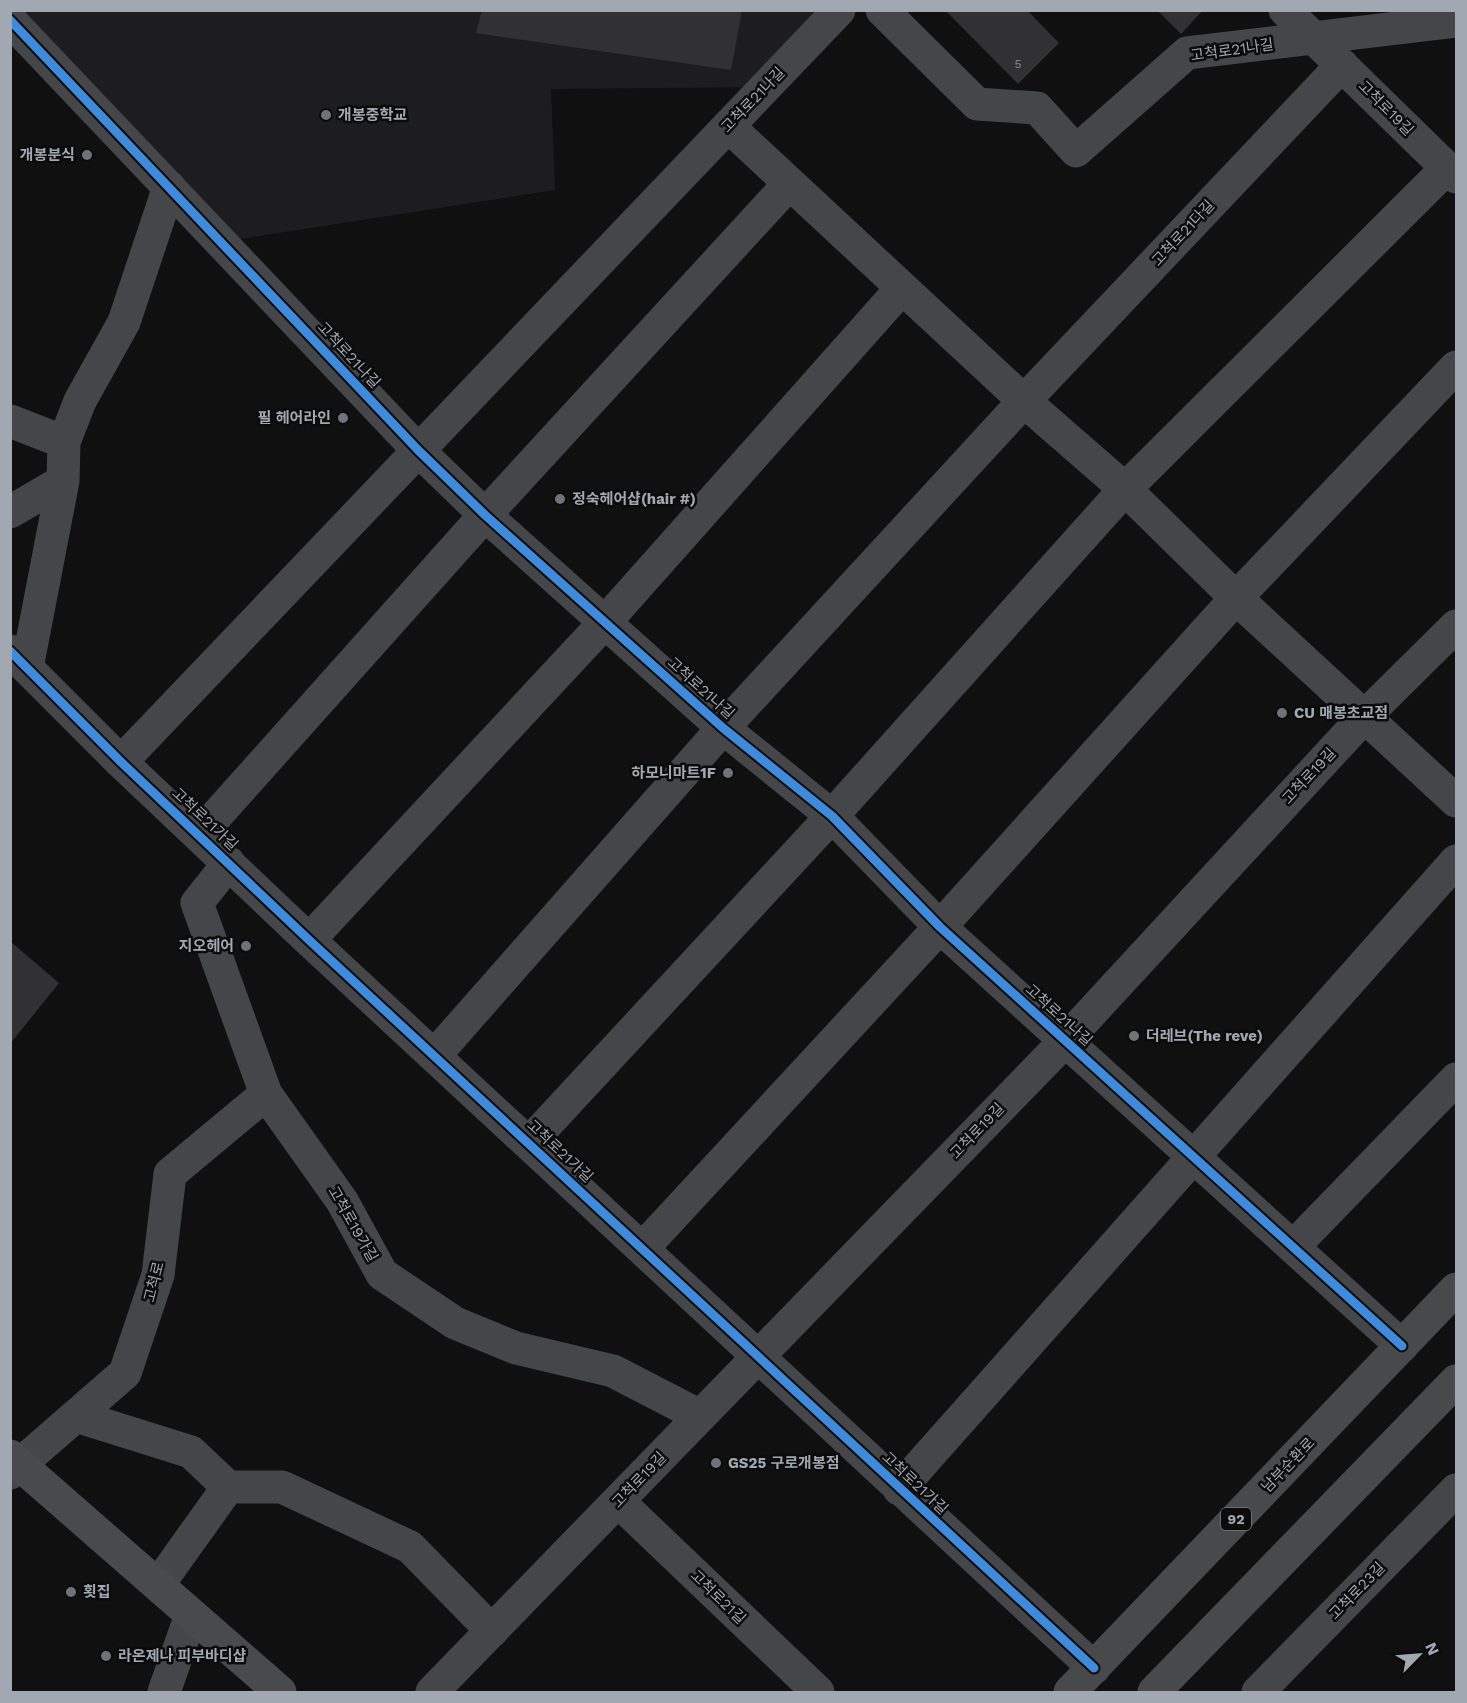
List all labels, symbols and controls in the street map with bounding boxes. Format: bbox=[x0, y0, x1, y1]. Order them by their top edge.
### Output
street label: 고척로21나길 bbox=[1189, 35, 1275, 65]
house number: 5 bbox=[1015, 57, 1022, 71]
street label: 고척로21나길 bbox=[717, 64, 789, 136]
street label: 고척로19길 bbox=[1355, 77, 1417, 139]
place label: 개봉중학교 bbox=[338, 106, 407, 124]
marker: 개봉중학교 bbox=[319, 108, 333, 122]
place label: 개봉분식 bbox=[20, 146, 75, 164]
marker: 개봉분식 bbox=[80, 148, 94, 162]
street label: 고척로21다길 bbox=[1148, 196, 1218, 270]
street label: 고척로21나길 bbox=[314, 318, 384, 392]
place label: 필 헤어라인 bbox=[258, 409, 331, 427]
marker: 필 헤어라인 bbox=[336, 411, 350, 425]
place label: 정숙헤어샵(hair #) bbox=[572, 490, 696, 508]
marker: 정숙헤어샵(hair #) bbox=[553, 492, 567, 506]
street label: 고척로21나길 bbox=[664, 653, 738, 723]
place label: CU 매봉초교점 bbox=[1294, 704, 1388, 722]
marker: CU 매봉초교점 bbox=[1275, 706, 1289, 720]
street label: 고척로19길 bbox=[1278, 744, 1340, 808]
place label: 하모니마트1F bbox=[631, 764, 716, 782]
marker: 하모니마트1F bbox=[721, 766, 735, 780]
street label: 고척로21가길 bbox=[168, 784, 242, 854]
place label: 지오헤어 bbox=[179, 937, 234, 955]
marker: 지오헤어 bbox=[239, 939, 253, 953]
street label: 고척로21나길 bbox=[1022, 980, 1096, 1050]
place label: 더레브(The reve) bbox=[1146, 1027, 1263, 1045]
marker: 더레브(The reve) bbox=[1127, 1029, 1141, 1043]
street label: 고척로19길 bbox=[946, 1099, 1008, 1163]
street label: 고척로21가길 bbox=[523, 1116, 597, 1186]
street label: 고척로19가길 bbox=[324, 1183, 382, 1265]
street label: 고척로 bbox=[140, 1260, 168, 1304]
street label: 남부순환로 bbox=[1258, 1434, 1318, 1496]
street label: 고척로19길 bbox=[608, 1448, 670, 1512]
street label: 고척로21가길 bbox=[878, 1448, 952, 1518]
place label: GS25 구로개봉점 bbox=[728, 1454, 840, 1472]
marker: GS25 구로개봉점 bbox=[709, 1456, 723, 1470]
road number: 92 bbox=[1221, 1508, 1251, 1530]
street label: 고척로23길 bbox=[1325, 1559, 1389, 1623]
street label: 고척로21길 bbox=[687, 1566, 749, 1628]
place label: 횟집 bbox=[83, 1583, 111, 1601]
marker: 횟집 bbox=[64, 1585, 78, 1599]
north arrow bbox=[1389, 1625, 1449, 1685]
text: N bbox=[1421, 1639, 1443, 1658]
place label: 라온제나 피부바디샵 bbox=[118, 1647, 247, 1665]
marker: 라온제나 피부바디샵 bbox=[99, 1649, 113, 1663]

